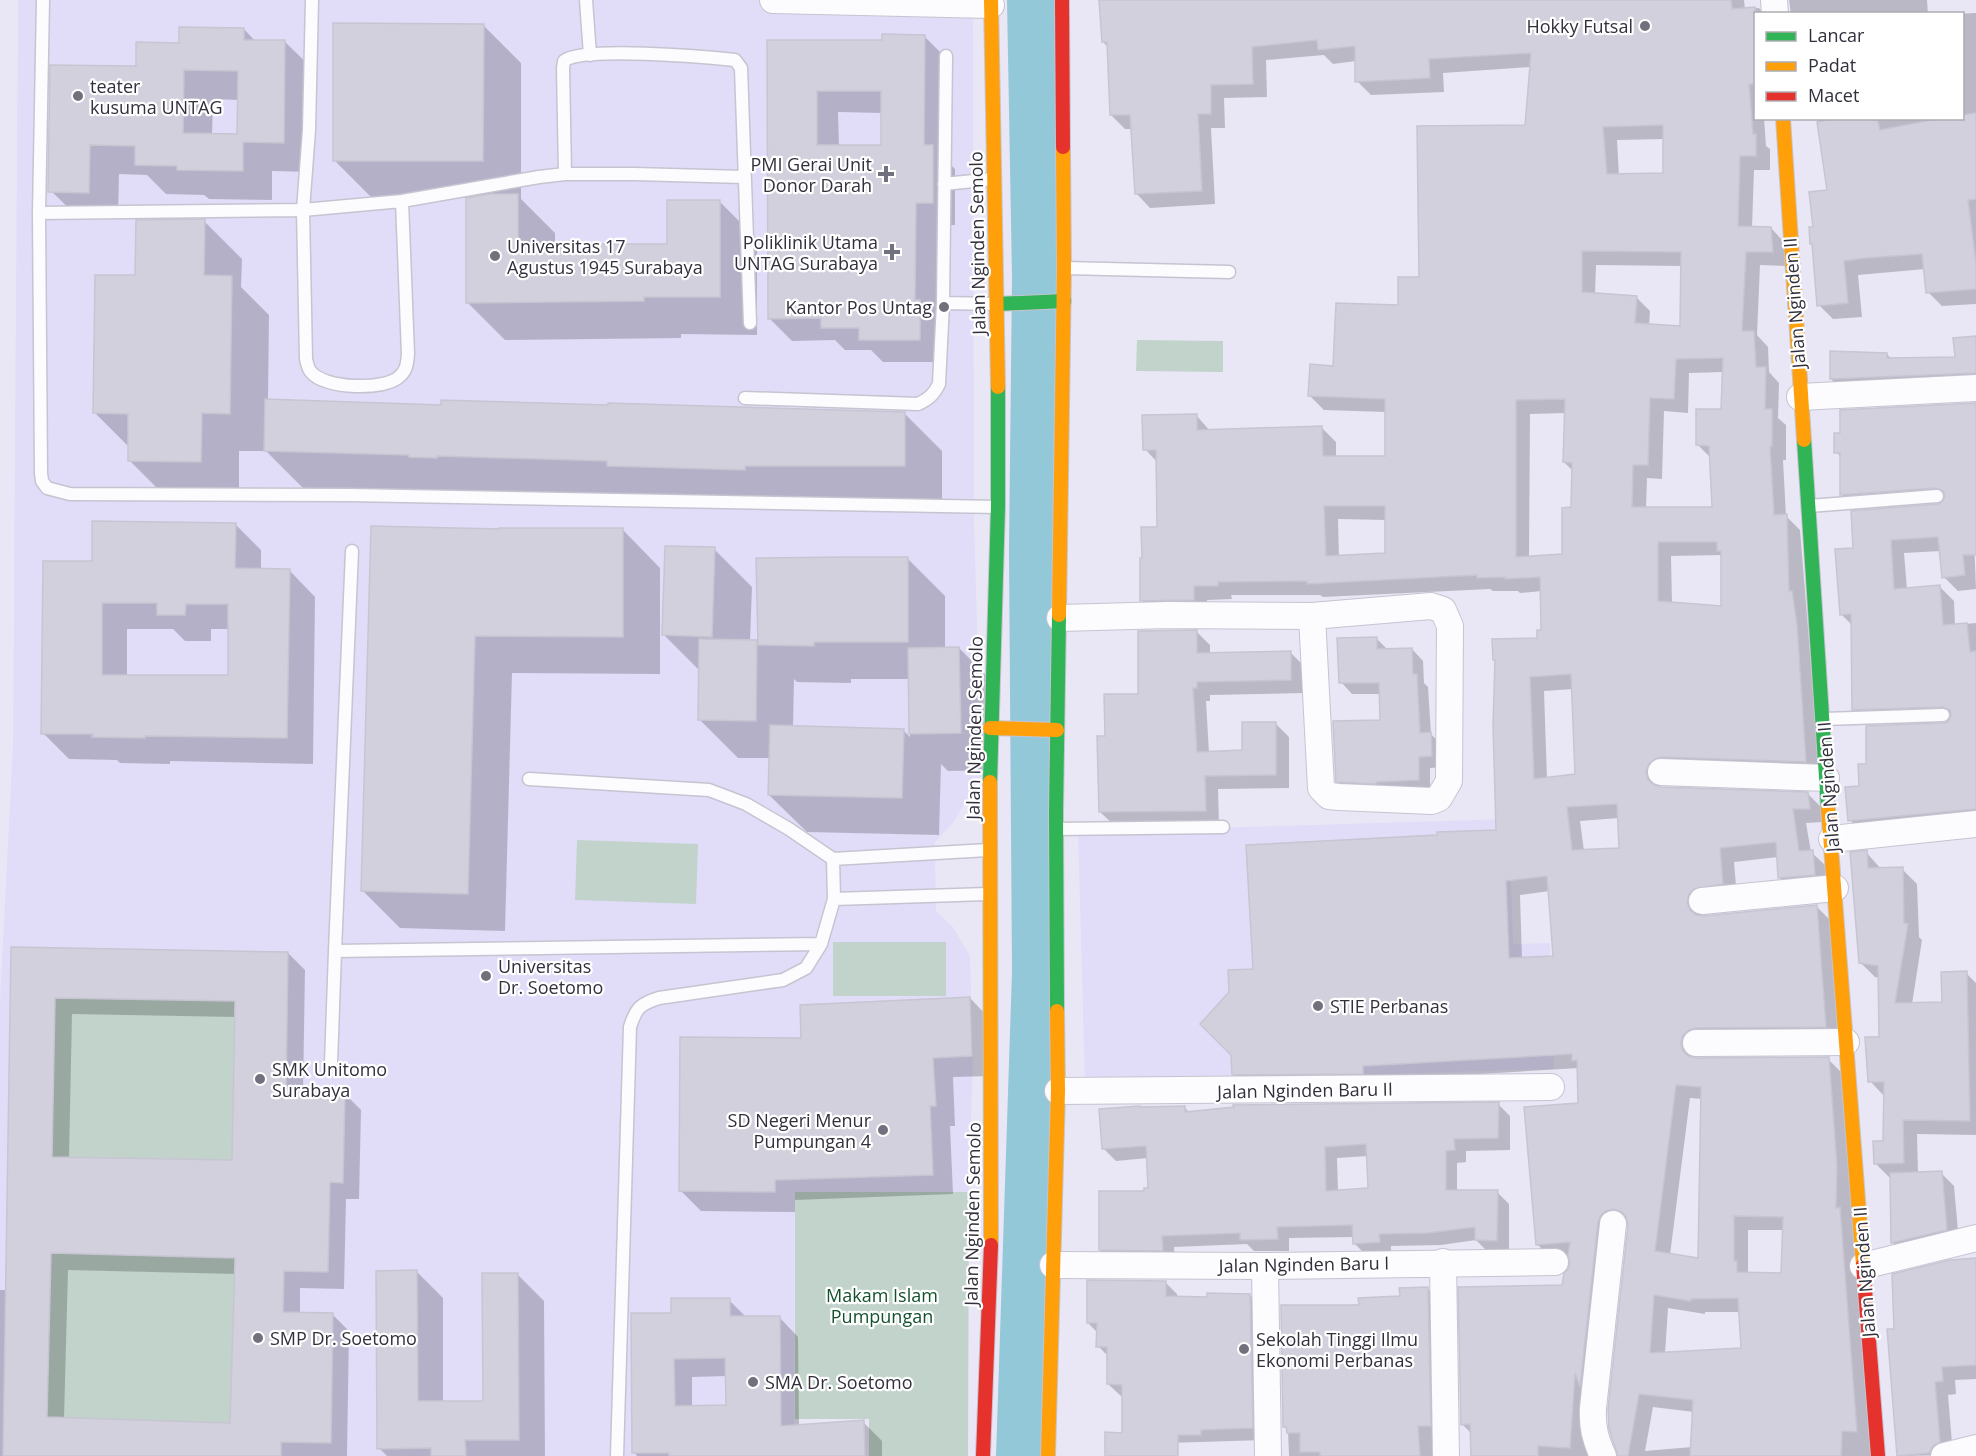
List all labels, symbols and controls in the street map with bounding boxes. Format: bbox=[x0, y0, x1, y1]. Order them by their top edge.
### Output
legend bbox=[1754, 12, 1964, 120]
place label: Hokky Futsal bbox=[1526, 14, 1633, 38]
marker: Hokky Futsal bbox=[1638, 19, 1652, 33]
text: Lancar bbox=[1808, 23, 1865, 47]
text: Padat bbox=[1808, 53, 1856, 77]
place label: teater kusuma UNTAG bbox=[90, 74, 223, 119]
text: Macet bbox=[1808, 83, 1859, 107]
marker: teater kusuma UNTAG bbox=[71, 89, 85, 103]
street label: Jalan Nginden Semolo bbox=[963, 151, 991, 337]
place label: PMI Gerai Unit Donor Darah bbox=[750, 152, 872, 197]
marker: PMI Gerai Unit Donor Darah bbox=[877, 165, 895, 183]
place label: Poliklinik Utama UNTAG Surabaya bbox=[734, 230, 878, 275]
place label: Universitas 17 Agustus 1945 Surabaya bbox=[507, 234, 703, 279]
street label: Jalan Nginden II bbox=[1777, 237, 1811, 371]
marker: Poliklinik Utama UNTAG Surabaya bbox=[883, 243, 901, 261]
marker: Universitas 17 Agustus 1945 Surabaya bbox=[488, 249, 502, 263]
place label: Kantor Pos Untag bbox=[785, 295, 932, 319]
marker: Kantor Pos Untag bbox=[937, 300, 951, 314]
street label: Jalan Nginden Semolo bbox=[960, 636, 988, 822]
street label: Jalan Nginden II bbox=[1811, 721, 1845, 855]
place label: Universitas Dr. Soetomo bbox=[498, 954, 603, 999]
marker: Universitas Dr. Soetomo bbox=[479, 969, 493, 983]
place label: STIE Perbanas bbox=[1330, 994, 1448, 1018]
marker: STIE Perbanas bbox=[1311, 999, 1325, 1013]
place label: SMK Unitomo Surabaya bbox=[272, 1057, 387, 1102]
marker: SMK Unitomo Surabaya bbox=[253, 1072, 267, 1086]
street label: Jalan Nginden Baru II bbox=[1215, 1076, 1393, 1104]
place label: SD Negeri Menur Pumpungan 4 bbox=[728, 1108, 872, 1153]
street label: Jalan Nginden Semolo bbox=[958, 1122, 986, 1308]
marker: SD Negeri Menur Pumpungan 4 bbox=[876, 1123, 890, 1137]
street label: Jalan Nginden II bbox=[1847, 1206, 1881, 1340]
street label: Jalan Nginden Baru I bbox=[1217, 1251, 1389, 1278]
park label: Makam Islam Pumpungan bbox=[826, 1283, 938, 1328]
place label: SMP Dr. Soetomo bbox=[270, 1326, 417, 1350]
place label: Sekolah Tinggi Ilmu Ekonomi Perbanas bbox=[1256, 1327, 1418, 1372]
marker: SMP Dr. Soetomo bbox=[251, 1331, 265, 1345]
marker: Sekolah Tinggi Ilmu Ekonomi Perbanas bbox=[1237, 1342, 1251, 1356]
place label: SMA Dr. Soetomo bbox=[765, 1370, 912, 1394]
marker: SMA Dr. Soetomo bbox=[746, 1375, 760, 1389]

